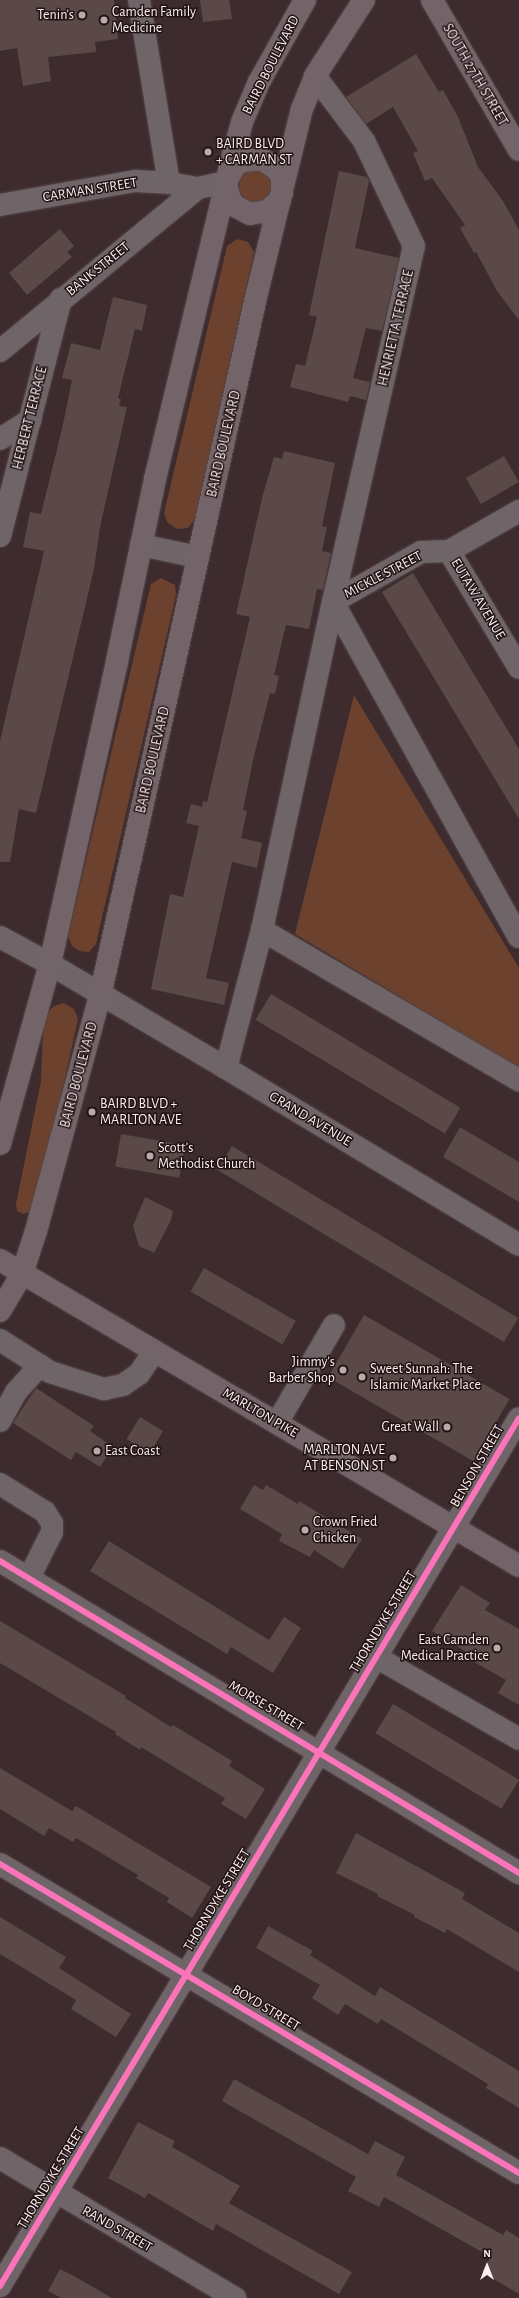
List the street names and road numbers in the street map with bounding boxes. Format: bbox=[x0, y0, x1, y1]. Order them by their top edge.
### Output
street label: BAIRD BOULEVARD bbox=[239, 13, 303, 117]
street label: SOUTH 27TH STREET bbox=[439, 21, 511, 129]
street label: CARMAN STREET bbox=[42, 174, 138, 206]
street label: BANK STREET bbox=[63, 238, 133, 300]
street label: HENRIETTA TERRACE bbox=[374, 268, 418, 388]
street label: HERBERT TERRACE bbox=[9, 365, 51, 471]
street label: BAIRD BOULEVARD bbox=[204, 389, 244, 499]
street label: MICKLE STREET bbox=[341, 547, 425, 603]
street label: EUTAW AVENUE bbox=[447, 555, 509, 643]
street label: BAIRD BOULEVARD bbox=[133, 705, 173, 815]
street label: BAIRD BOULEVARD bbox=[57, 1020, 101, 1130]
street label: GRAND AVENUE bbox=[266, 1088, 354, 1150]
street label: MARLTON PIKE bbox=[219, 1385, 301, 1441]
street label: BENSON STREET bbox=[447, 1422, 507, 1510]
street label: THORNDYKE STREET bbox=[346, 1568, 420, 1676]
street label: MORSE STREET bbox=[225, 1677, 307, 1735]
street label: THORNDYKE STREET bbox=[180, 1846, 254, 1954]
street label: BOYD STREET bbox=[229, 1981, 303, 2035]
street label: THORNDYKE STREET bbox=[14, 2124, 88, 2232]
street label: RAND STREET bbox=[79, 2202, 155, 2256]

